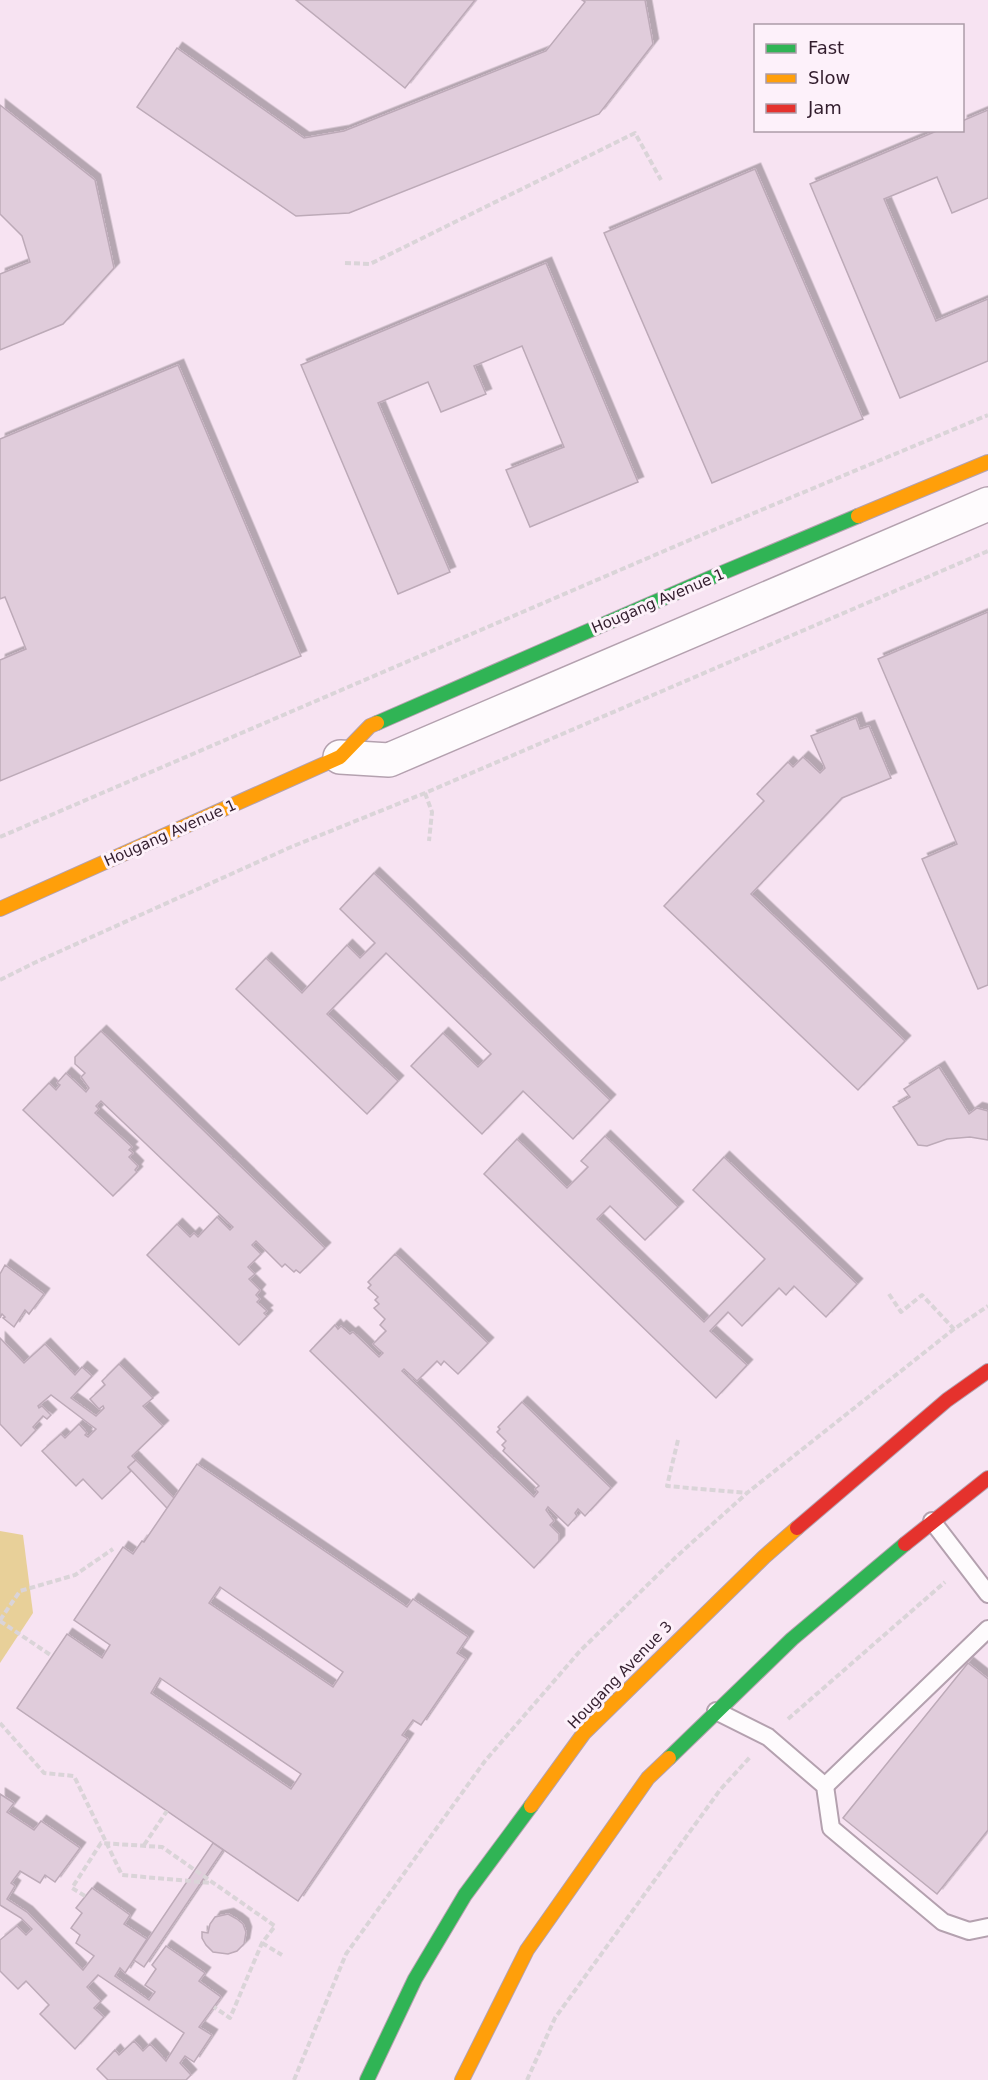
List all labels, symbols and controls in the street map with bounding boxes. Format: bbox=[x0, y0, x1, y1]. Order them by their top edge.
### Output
legend bbox=[754, 24, 964, 132]
text: Fast bbox=[808, 37, 844, 58]
text: Slow bbox=[808, 67, 850, 88]
text: Jam bbox=[807, 97, 842, 118]
street label: Hougang Avenue 1 bbox=[589, 565, 727, 637]
street label: Hougang Avenue 1 bbox=[101, 796, 239, 870]
street label: Hougang Avenue 3 bbox=[564, 1617, 676, 1733]

